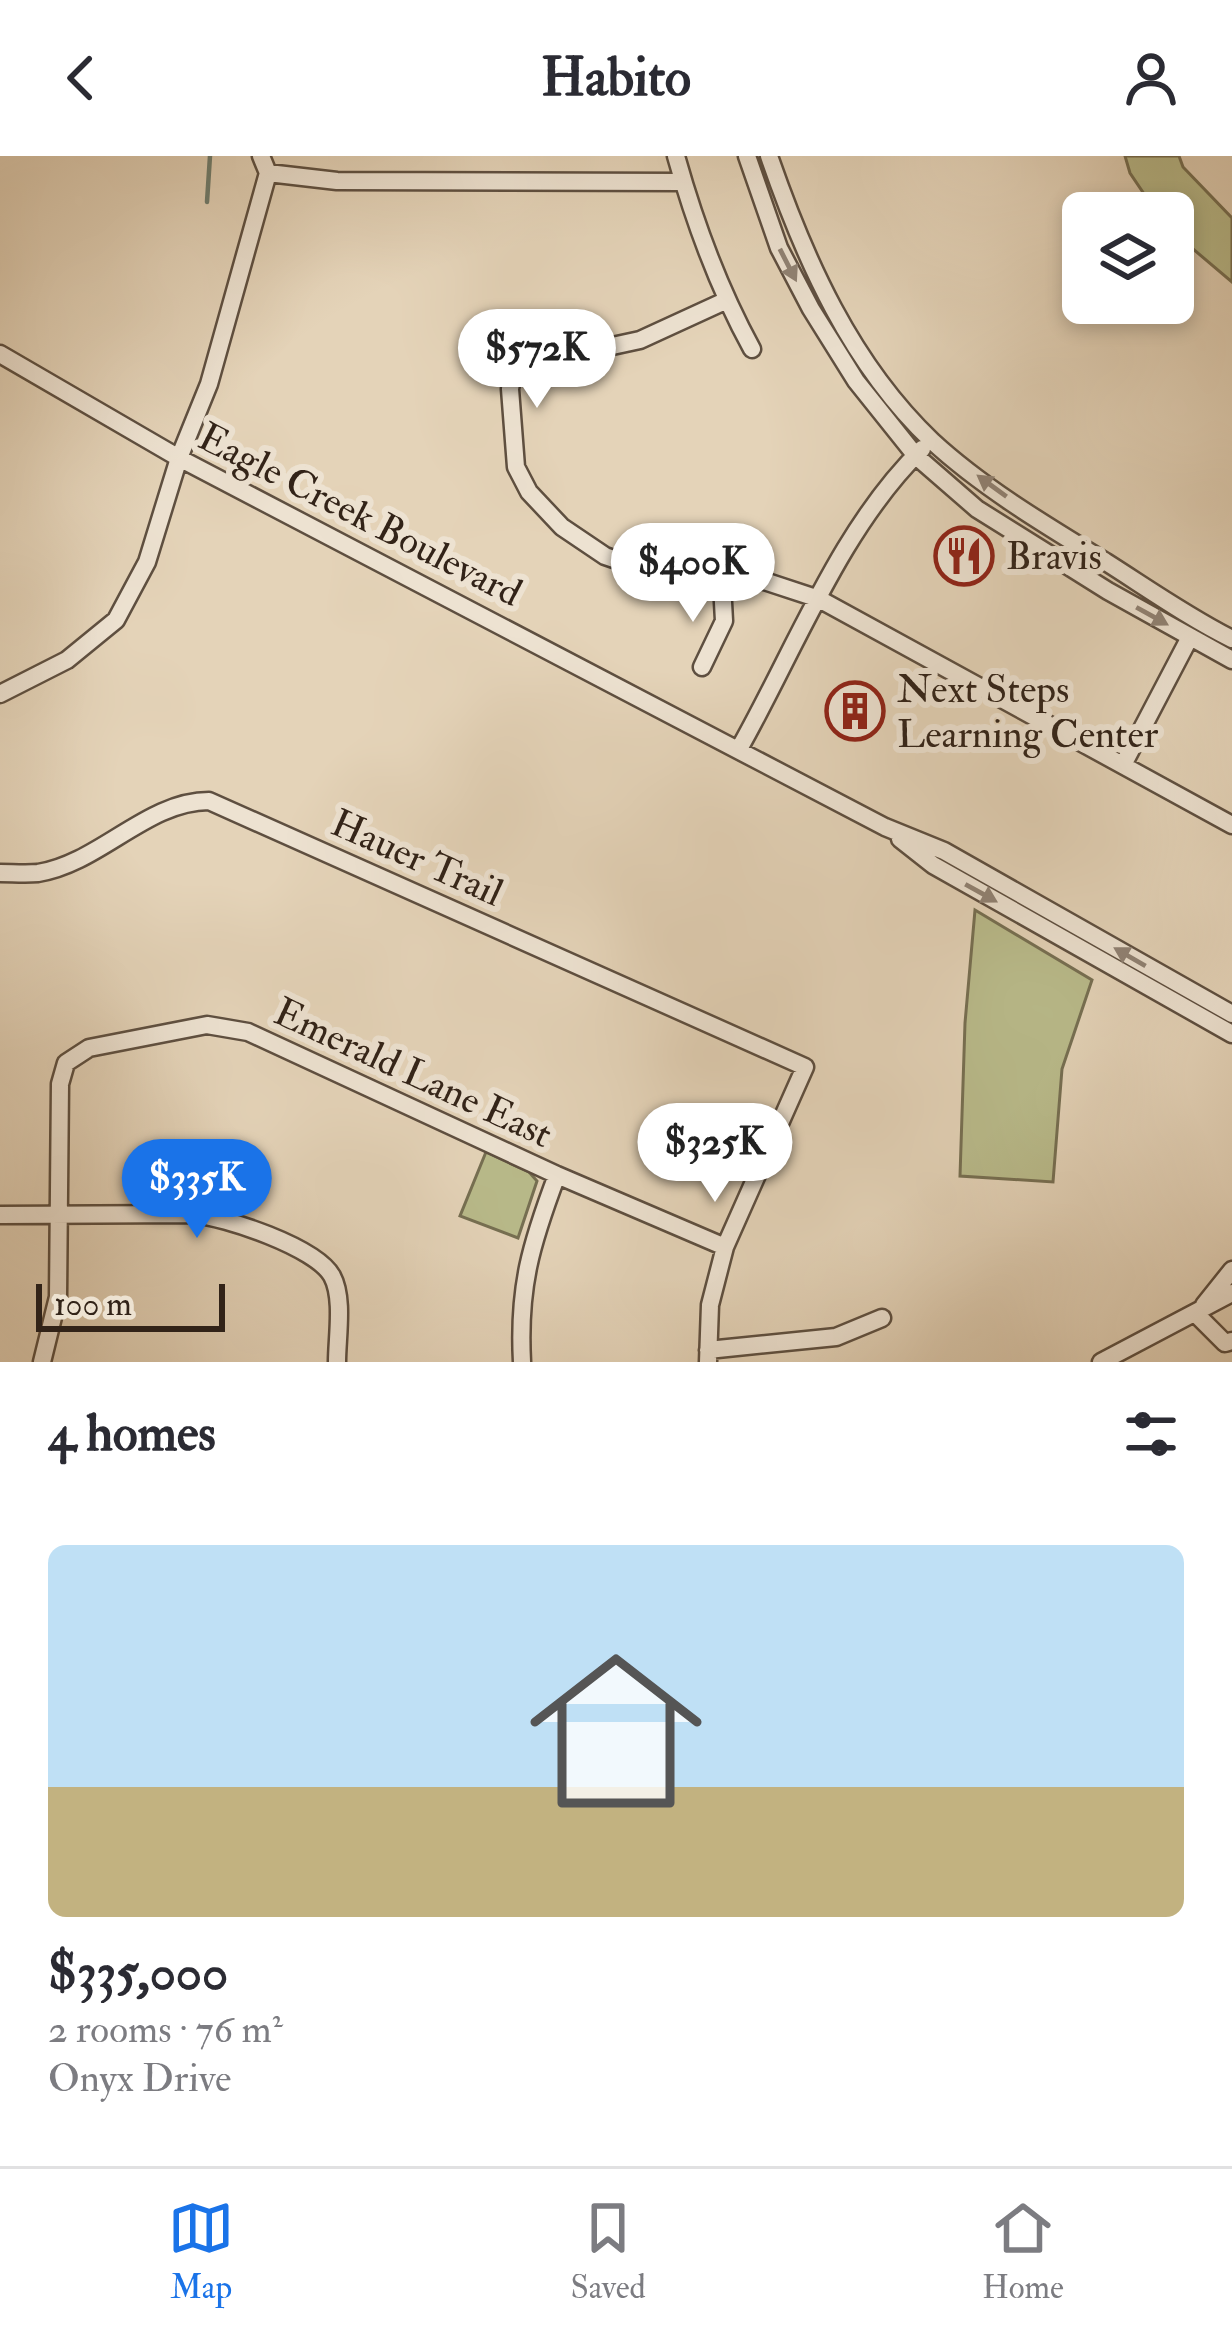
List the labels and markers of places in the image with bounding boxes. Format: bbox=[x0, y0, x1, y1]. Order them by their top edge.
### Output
pin: $572K bbox=[453, 309, 621, 411]
pin: $400K bbox=[609, 523, 777, 625]
restaurant icon: Bravis bbox=[933, 525, 995, 587]
place label: Bravis bbox=[1006, 532, 1102, 581]
place label: Next Steps Learning Center bbox=[897, 665, 1159, 759]
building icon: Next Steps Learning Center bbox=[824, 680, 886, 742]
pin: $325K bbox=[631, 1103, 799, 1205]
pin: $335K bbox=[113, 1139, 281, 1241]

